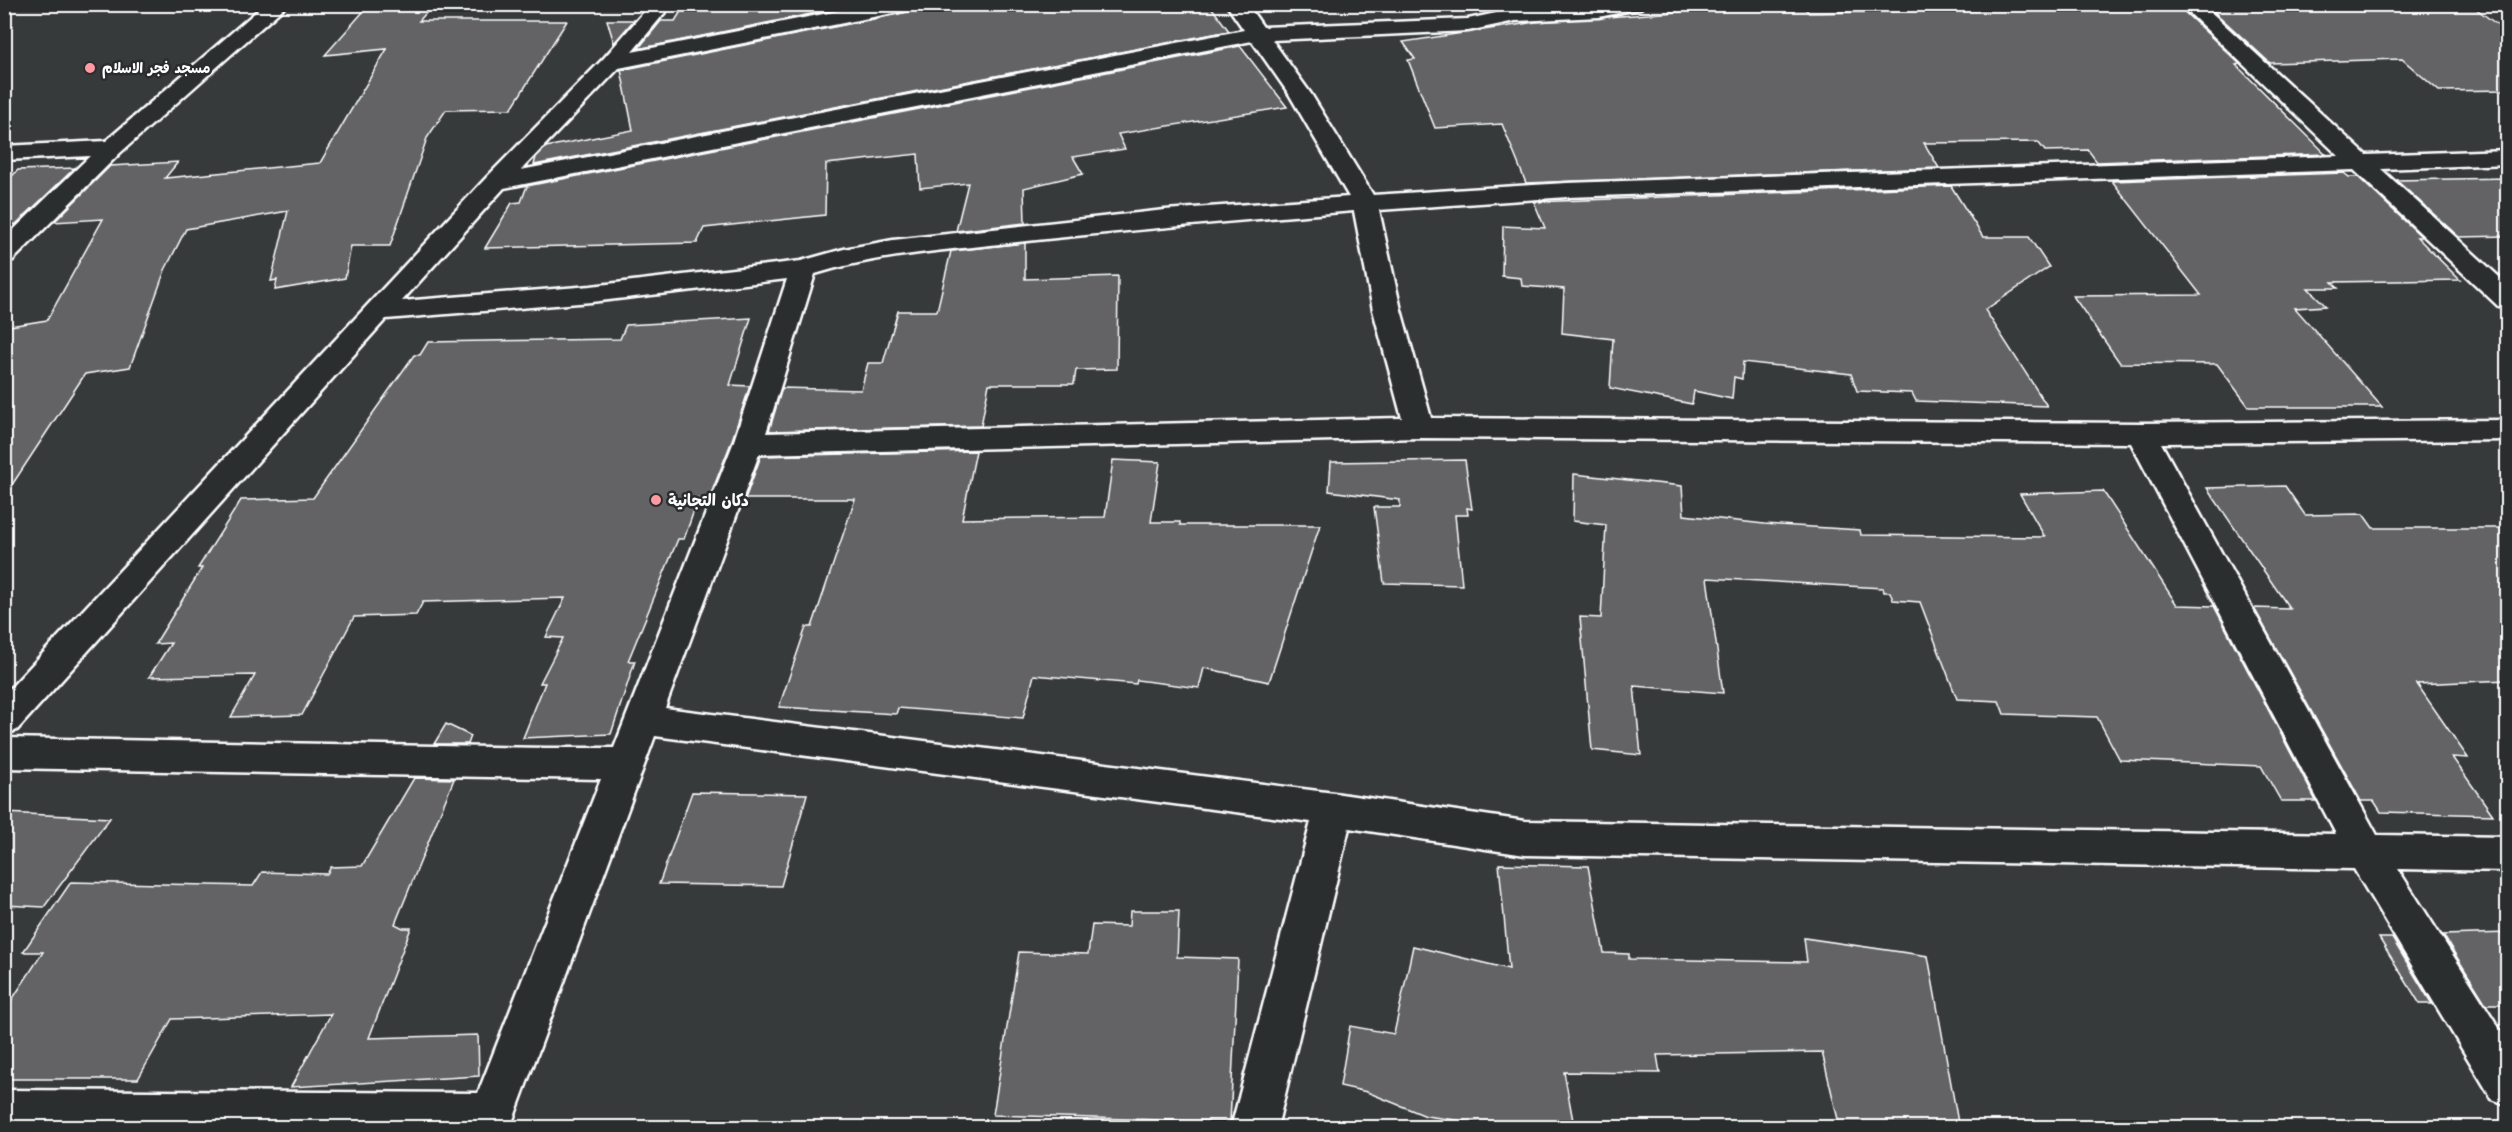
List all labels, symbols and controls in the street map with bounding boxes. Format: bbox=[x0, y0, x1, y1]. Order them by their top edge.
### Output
place label: مسجد فجر الاسلام bbox=[102, 60, 211, 79]
marker: مسجد فجر الاسلام bbox=[83, 61, 97, 75]
place label: دكان التجانية bbox=[668, 492, 749, 510]
marker: دكان التجانية bbox=[649, 493, 663, 507]

